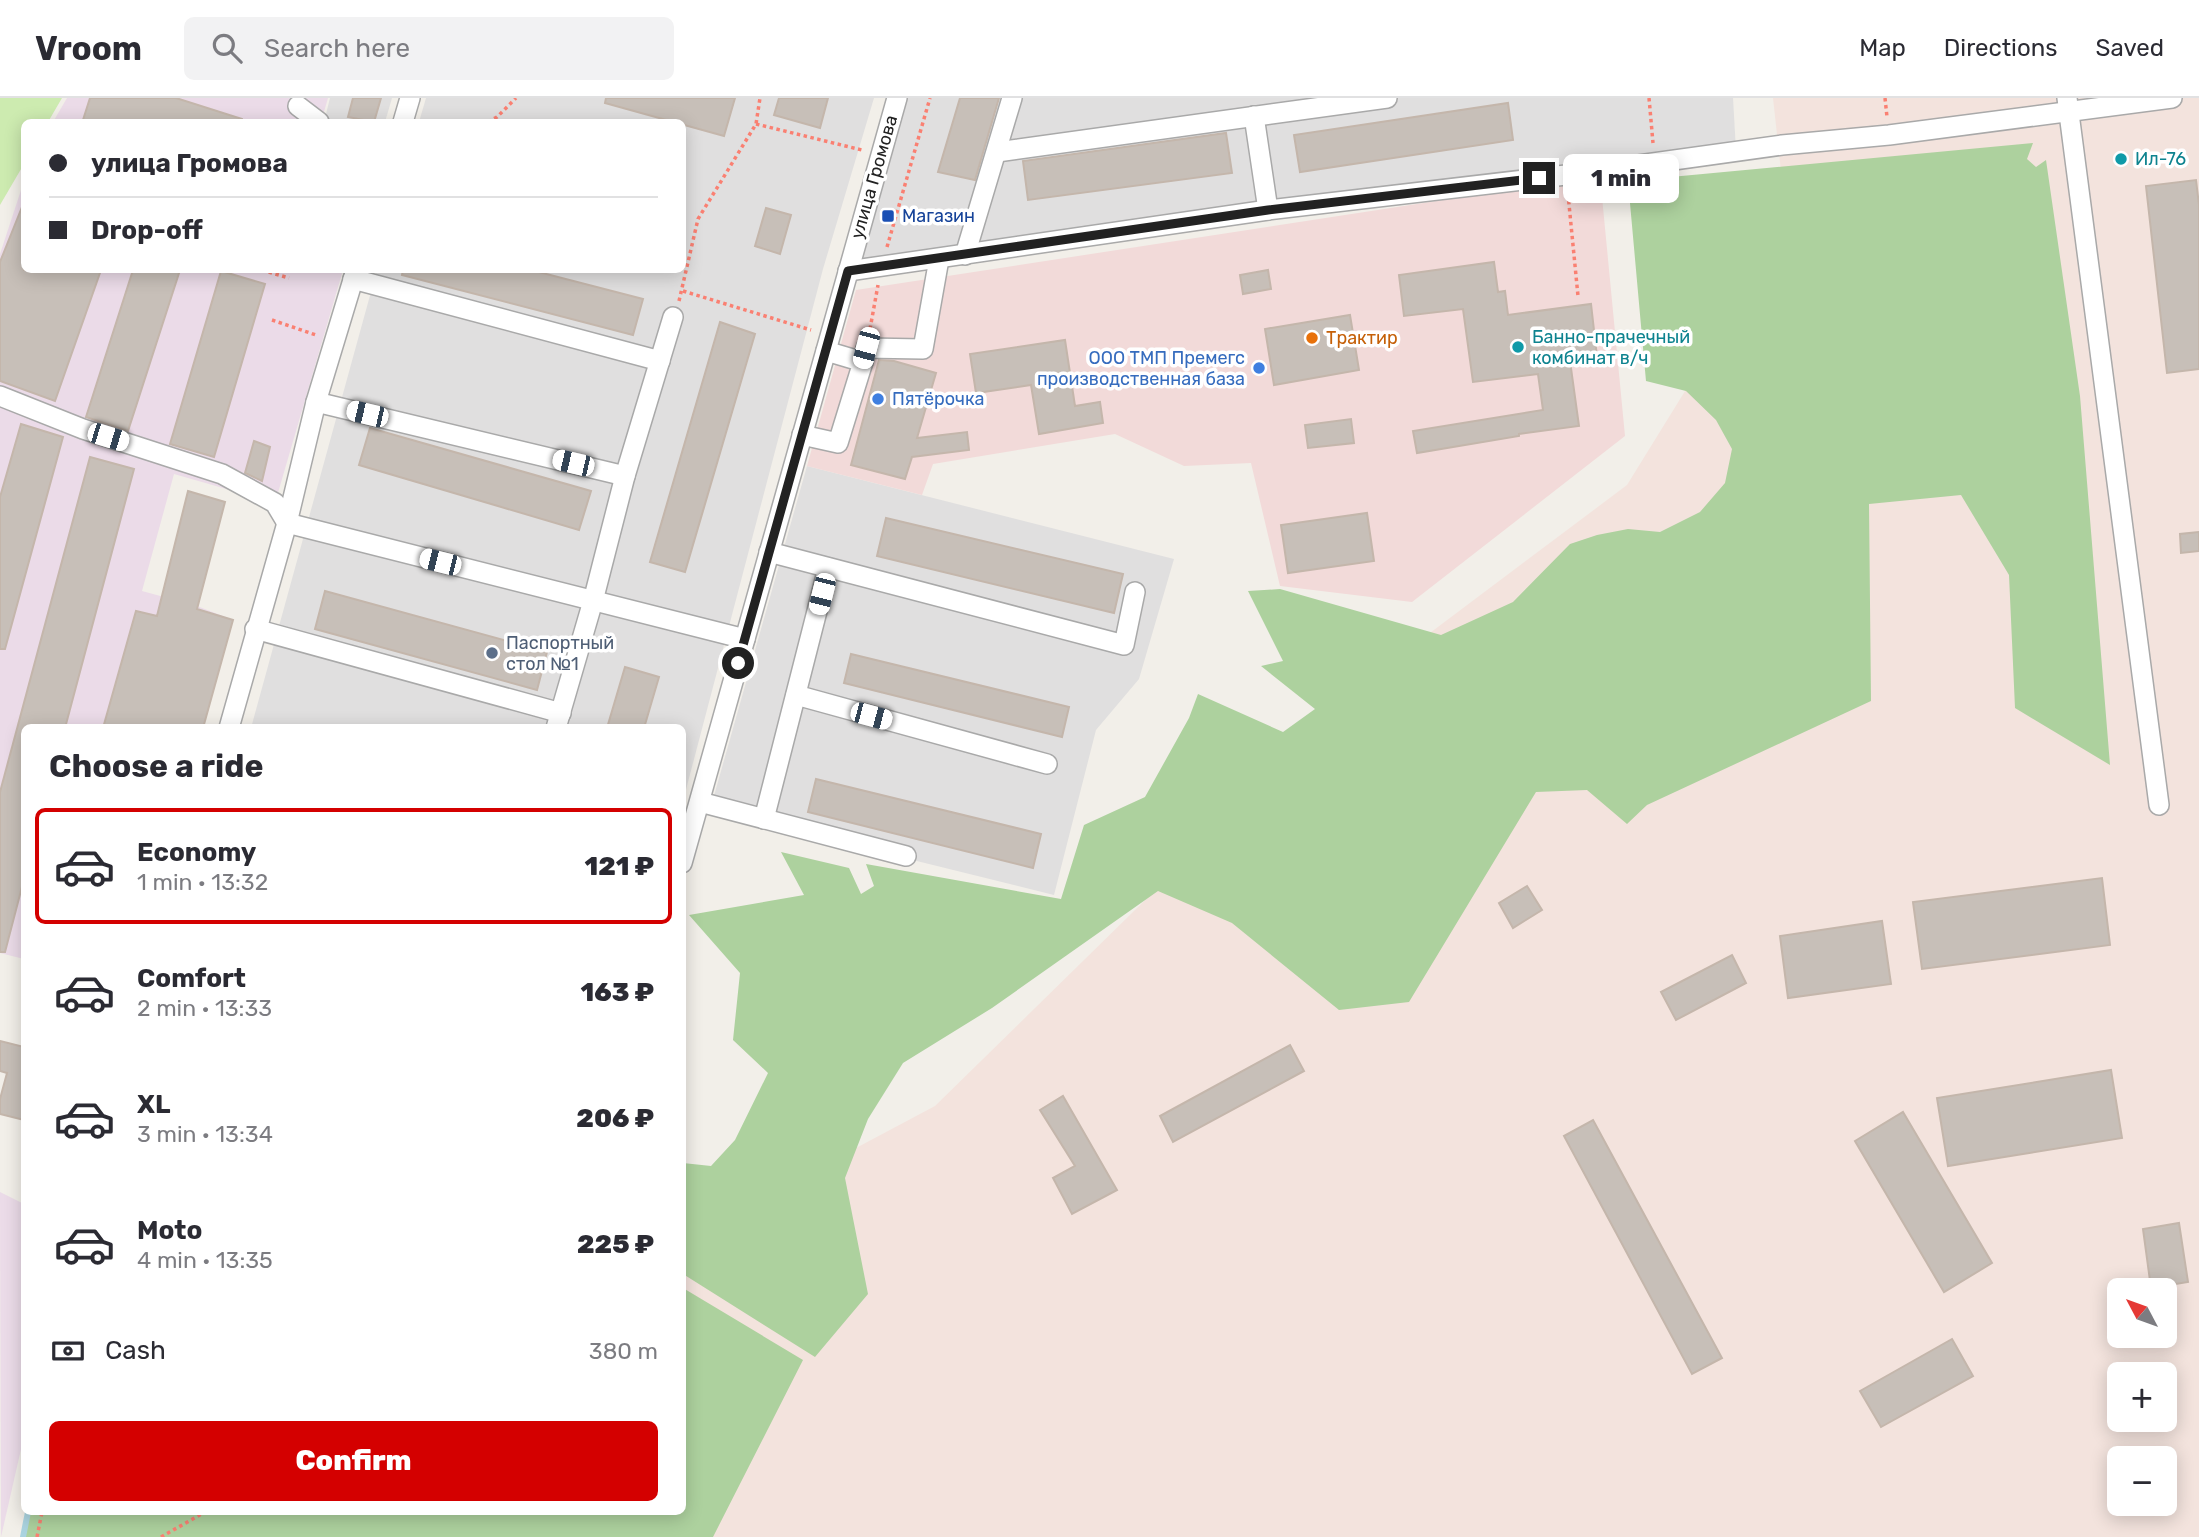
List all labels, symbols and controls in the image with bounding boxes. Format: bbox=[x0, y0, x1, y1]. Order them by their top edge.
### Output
search box bbox=[184, 17, 674, 80]
text: Vroom bbox=[35, 29, 142, 68]
icon: search bbox=[208, 29, 246, 67]
text: Search here bbox=[264, 33, 410, 64]
text: Map bbox=[1859, 34, 1906, 62]
text: Directions bbox=[1944, 34, 2057, 62]
text: Saved bbox=[2095, 34, 2164, 62]
street label: улица Громова bbox=[846, 113, 902, 241]
text: улица Громова bbox=[91, 148, 288, 179]
place label: Ил-76 bbox=[2135, 148, 2186, 170]
marker: Ил-76 bbox=[2113, 151, 2129, 167]
callout: 1 min bbox=[1564, 154, 1679, 202]
route end bbox=[1523, 162, 1555, 194]
text: 1 min bbox=[1591, 164, 1651, 192]
place label: Магазин bbox=[902, 205, 975, 227]
marker: Магазин bbox=[880, 208, 896, 224]
text: Drop-off bbox=[91, 215, 203, 246]
car bbox=[851, 325, 882, 371]
place label: Банно-прачечный комбинат в/ч bbox=[1532, 326, 1690, 369]
place label: Трактир bbox=[1326, 327, 1398, 349]
marker: Трактир bbox=[1304, 330, 1320, 346]
marker: Банно-прачечный комбинат в/ч bbox=[1510, 339, 1526, 355]
place label: ООО ТМП Премегс производственная база bbox=[1037, 347, 1245, 390]
marker: ООО ТМП Премегс производственная база bbox=[1251, 360, 1267, 376]
place label: Пятёрочка bbox=[892, 388, 985, 410]
marker: Пятёрочка bbox=[870, 391, 886, 407]
car bbox=[345, 399, 390, 429]
car bbox=[85, 421, 132, 453]
car bbox=[551, 448, 596, 478]
car bbox=[418, 547, 463, 577]
car bbox=[807, 571, 838, 617]
place label: Паспортный стол №1 bbox=[506, 632, 614, 675]
marker: Паспортный стол №1 bbox=[484, 645, 500, 661]
route start bbox=[722, 647, 754, 679]
car bbox=[848, 700, 895, 732]
text: Choose a ride bbox=[49, 747, 263, 785]
icon: car bbox=[53, 835, 116, 898]
text: Economy bbox=[137, 837, 256, 868]
text: 121 ₽ bbox=[585, 851, 654, 882]
text: 1 min · 13:32 bbox=[137, 868, 268, 896]
icon: car bbox=[53, 961, 116, 1024]
text: Comfort bbox=[137, 963, 246, 994]
text: 163 ₽ bbox=[581, 977, 654, 1008]
text: 2 min · 13:33 bbox=[137, 994, 272, 1022]
icon: car bbox=[53, 1087, 116, 1150]
text: XL bbox=[137, 1089, 170, 1120]
text: 206 ₽ bbox=[576, 1103, 654, 1134]
text: 3 min · 13:34 bbox=[137, 1120, 273, 1148]
icon: car bbox=[53, 1213, 116, 1276]
text: Moto bbox=[137, 1215, 202, 1246]
text: 225 ₽ bbox=[577, 1229, 654, 1260]
text: 4 min · 13:35 bbox=[137, 1246, 273, 1274]
north arrow bbox=[2107, 1278, 2177, 1348]
map controls bbox=[2107, 1278, 2177, 1516]
icon: cash bbox=[49, 1332, 87, 1370]
text: Cash bbox=[105, 1335, 166, 1366]
text: 380 m bbox=[589, 1337, 658, 1365]
button: + bbox=[2107, 1362, 2177, 1432]
button: Confirm bbox=[49, 1421, 658, 1501]
button: − bbox=[2107, 1446, 2177, 1516]

